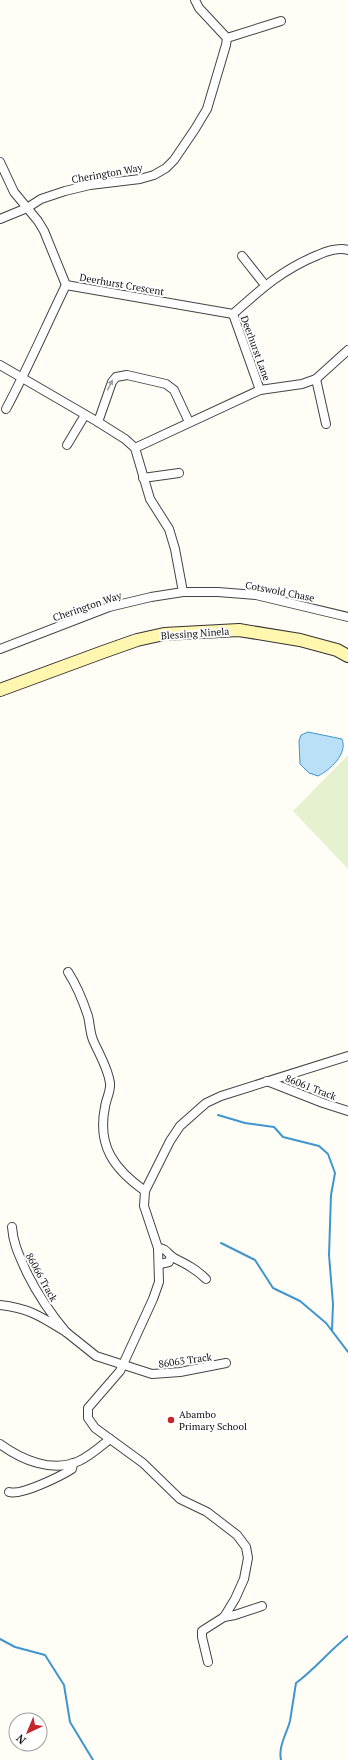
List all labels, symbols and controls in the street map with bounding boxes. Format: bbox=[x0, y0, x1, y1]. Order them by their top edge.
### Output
street label: Cherington Way bbox=[71, 161, 144, 186]
street label: Deerhurst Crescent bbox=[79, 271, 166, 298]
street label: Deerhurst Lane bbox=[238, 314, 273, 383]
one-way arrow bbox=[107, 380, 113, 391]
street label: Cotswold Chase bbox=[244, 578, 316, 605]
street label: Cherington Way bbox=[51, 588, 124, 624]
street label: Blessing Ninela bbox=[160, 625, 230, 642]
street label: 86061 Track bbox=[283, 1072, 339, 1103]
street label: 86066 Track bbox=[23, 1251, 61, 1305]
street label: 86063 Track bbox=[158, 1350, 213, 1371]
place label: Abambo Primary School bbox=[179, 1408, 247, 1433]
marker: Abambo Primary School bbox=[166, 1415, 176, 1425]
north arrow bbox=[8, 1712, 48, 1752]
text: N bbox=[13, 1731, 29, 1747]

